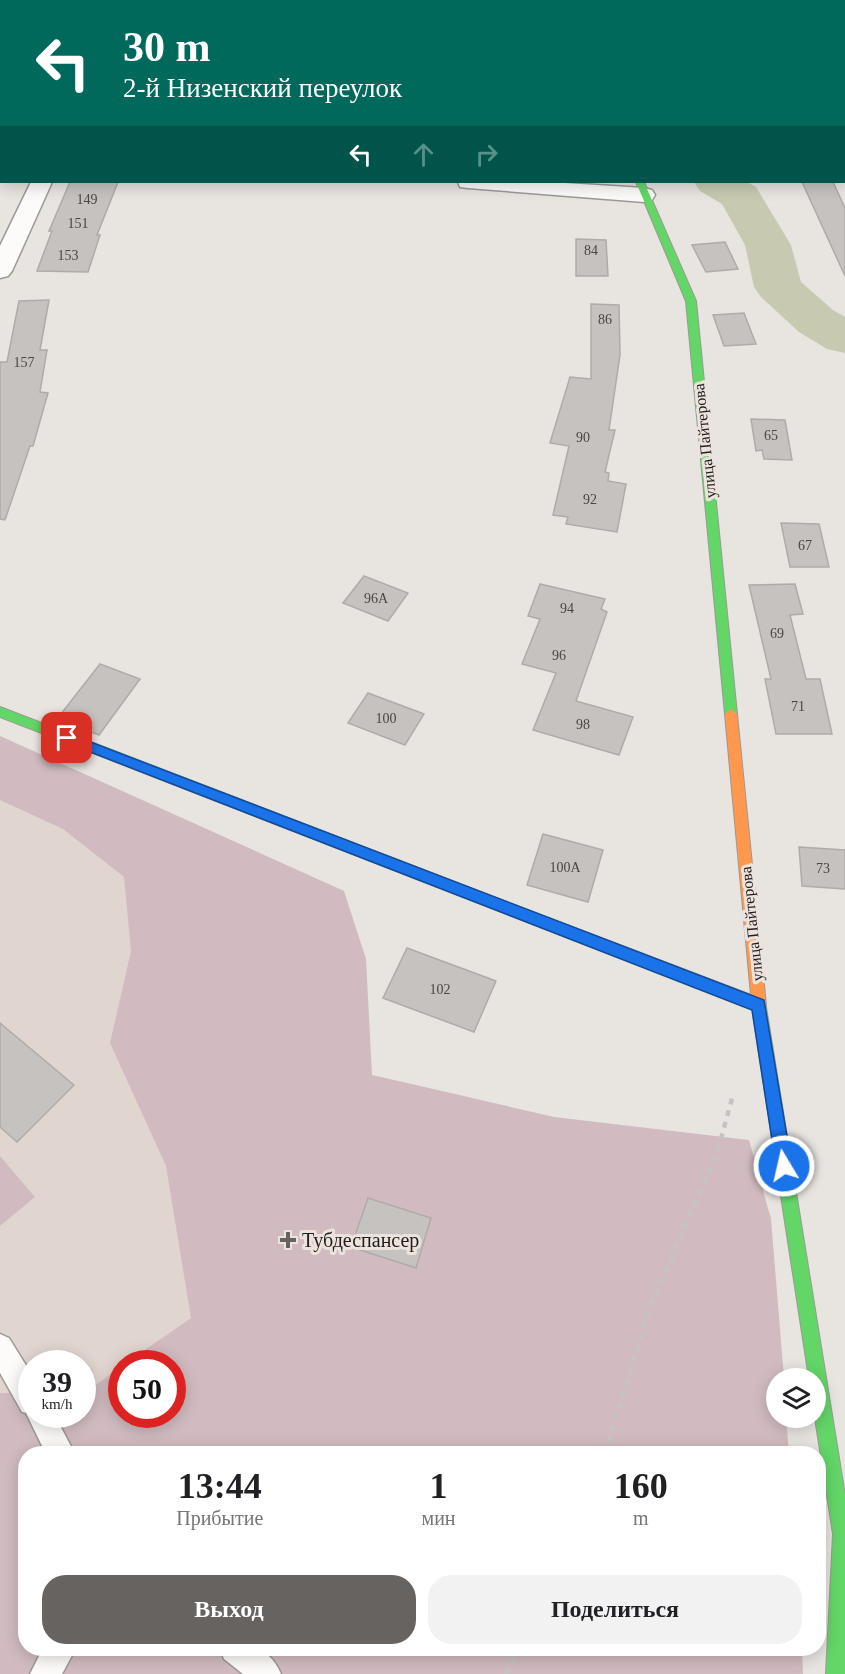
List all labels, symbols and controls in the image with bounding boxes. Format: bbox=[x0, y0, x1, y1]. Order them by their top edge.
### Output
icon: left bbox=[24, 24, 102, 102]
text: 30 m bbox=[123, 24, 211, 70]
text: 2-й Низенский переулок bbox=[123, 73, 402, 103]
icon: left bbox=[344, 138, 377, 171]
icon: ahead bbox=[407, 138, 440, 171]
icon: right bbox=[470, 138, 503, 171]
house number: 149 bbox=[77, 192, 98, 207]
house number: 151 bbox=[68, 216, 89, 231]
house number: 84 bbox=[584, 243, 598, 258]
house number: 153 bbox=[58, 248, 79, 263]
house number: 86 bbox=[598, 312, 612, 327]
house number: 157 bbox=[14, 355, 35, 370]
street label: улица Пайтерова bbox=[690, 383, 720, 499]
house number: 65 bbox=[764, 428, 778, 443]
house number: 90 bbox=[576, 430, 590, 445]
house number: 92 bbox=[583, 492, 597, 507]
house number: 67 bbox=[798, 538, 812, 553]
house number: 96А bbox=[364, 591, 389, 606]
house number: 94 bbox=[560, 601, 574, 616]
house number: 69 bbox=[770, 626, 784, 641]
house number: 96 bbox=[552, 648, 566, 663]
house number: 71 bbox=[791, 699, 805, 714]
house number: 100 bbox=[376, 711, 397, 726]
pin bbox=[41, 712, 92, 763]
house number: 98 bbox=[576, 717, 590, 732]
icon: arrive bbox=[50, 721, 83, 754]
house number: 100А bbox=[549, 860, 581, 875]
house number: 73 bbox=[816, 861, 830, 876]
street label: улица Пайтерова bbox=[737, 866, 767, 982]
house number: 102 bbox=[430, 982, 451, 997]
position arrow bbox=[752, 1134, 816, 1198]
place label: Тубдеспансер bbox=[302, 1229, 419, 1252]
marker: Тубдеспансер bbox=[279, 1231, 297, 1249]
speed limit sign: 50 bbox=[108, 1350, 186, 1428]
text: 39 bbox=[42, 1365, 72, 1398]
map controls bbox=[766, 1368, 826, 1428]
button: layers bbox=[766, 1368, 826, 1428]
text: km/h bbox=[42, 1396, 72, 1412]
text: 13:44 bbox=[178, 1466, 262, 1506]
text: 1 bbox=[430, 1466, 448, 1506]
text: 160 bbox=[614, 1466, 668, 1506]
text: Прибытие bbox=[176, 1507, 263, 1529]
text: мин bbox=[422, 1507, 456, 1529]
text: m bbox=[633, 1507, 649, 1529]
button: Выход bbox=[42, 1575, 416, 1644]
button: Поделиться bbox=[428, 1575, 802, 1644]

